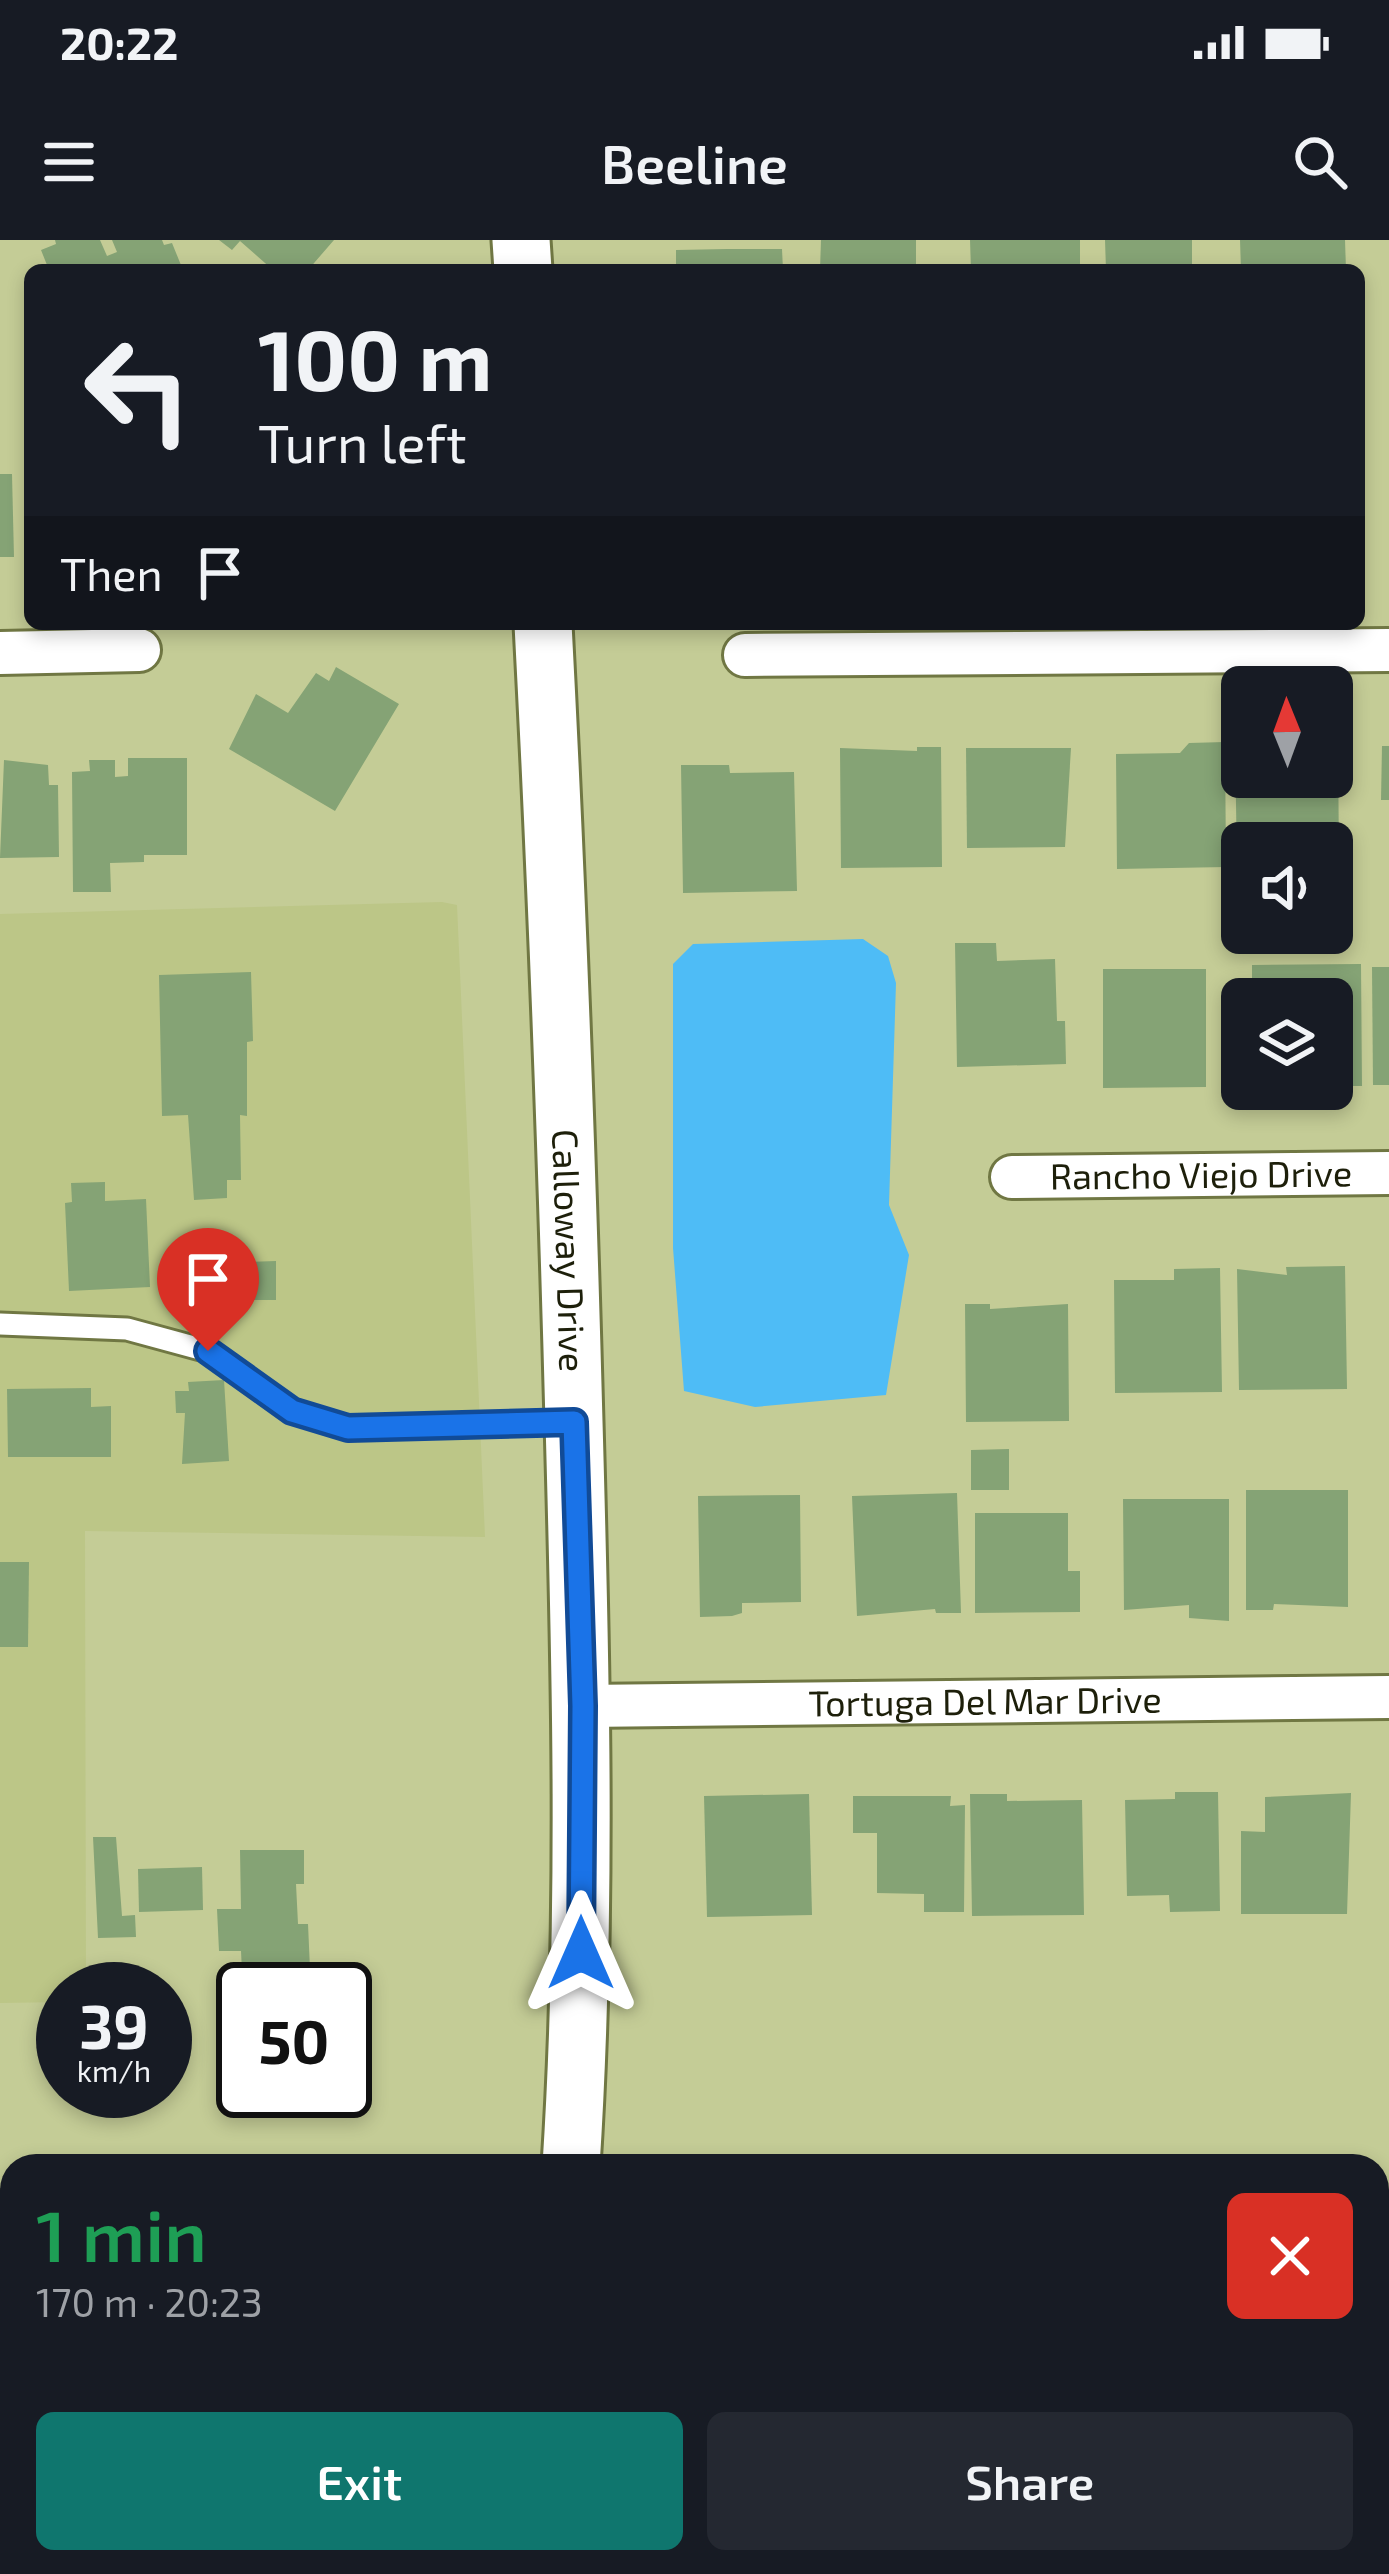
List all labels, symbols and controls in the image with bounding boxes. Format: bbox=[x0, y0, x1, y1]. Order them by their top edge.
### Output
text: 20:22 bbox=[60, 15, 178, 69]
icon: menu bbox=[36, 129, 102, 195]
icon: search bbox=[1287, 129, 1353, 195]
text: Beeline bbox=[601, 130, 788, 195]
text: 100 m bbox=[258, 307, 492, 408]
icon: left bbox=[60, 312, 216, 468]
text: Turn left bbox=[258, 409, 467, 474]
icon: arrive bbox=[187, 540, 253, 606]
text: Then bbox=[60, 546, 163, 600]
north arrow bbox=[1221, 666, 1353, 798]
map controls bbox=[1221, 666, 1353, 1110]
button: sound bbox=[1221, 822, 1353, 954]
button: layers bbox=[1221, 978, 1353, 1110]
street label: Calloway Drive bbox=[545, 1128, 596, 1373]
street label: Rancho Viejo Drive bbox=[1050, 1150, 1352, 1197]
pin bbox=[157, 1228, 259, 1351]
icon: arrive bbox=[175, 1246, 241, 1312]
street label: Tortuga Del Mar Drive bbox=[808, 1677, 1162, 1723]
position arrow bbox=[518, 1890, 644, 2016]
speed limit sign: 50 bbox=[216, 1962, 372, 2118]
text: 39 bbox=[79, 1989, 149, 2061]
text: km/h bbox=[77, 2052, 151, 2088]
text: 1 min bbox=[36, 2190, 207, 2276]
button: close bbox=[1227, 2193, 1353, 2319]
text: 170 m · 20:23 bbox=[36, 2278, 263, 2325]
button: Exit bbox=[36, 2412, 683, 2550]
button: Share bbox=[707, 2412, 1353, 2550]

